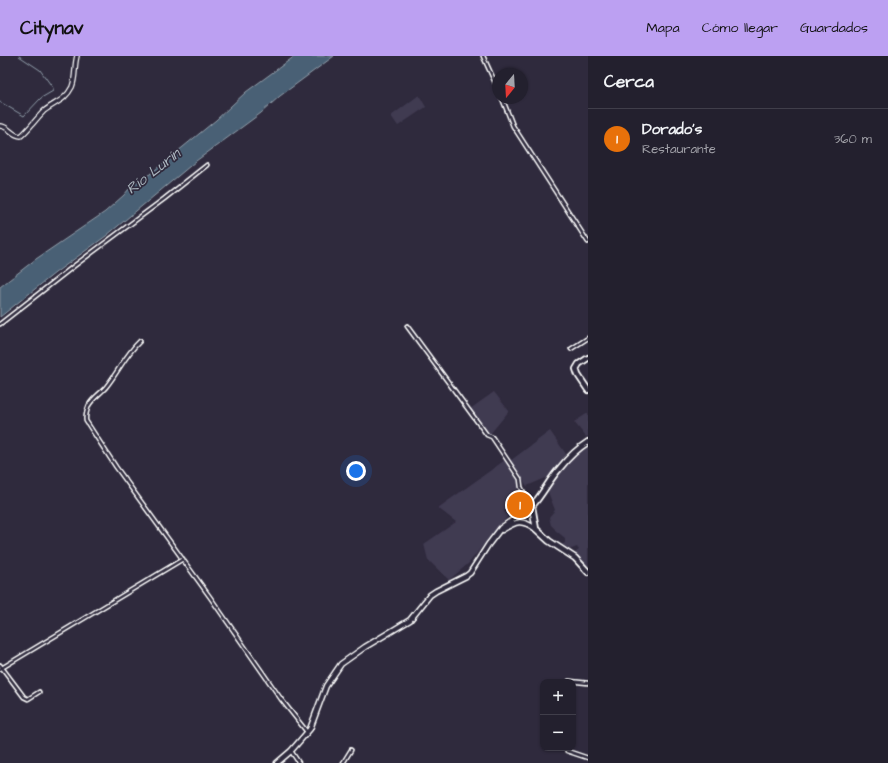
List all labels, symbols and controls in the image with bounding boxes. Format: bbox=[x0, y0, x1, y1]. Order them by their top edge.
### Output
text: Citynav bbox=[20, 15, 83, 42]
text: Mapa bbox=[646, 18, 680, 38]
text: Cómo llegar bbox=[702, 18, 778, 38]
text: Guardados bbox=[800, 18, 868, 38]
north arrow bbox=[492, 68, 528, 104]
text: Cerca bbox=[604, 70, 654, 94]
text: Dorado's bbox=[642, 119, 702, 140]
text: 1 bbox=[616, 130, 618, 148]
text: 360 m bbox=[834, 130, 872, 148]
text: Restaurante bbox=[642, 140, 716, 158]
water label: Río Lurín bbox=[122, 143, 186, 199]
your location bbox=[346, 461, 366, 481]
pin: 1 bbox=[507, 490, 533, 520]
map controls bbox=[540, 679, 576, 751]
button: + bbox=[540, 679, 576, 715]
button: − bbox=[540, 715, 576, 751]

